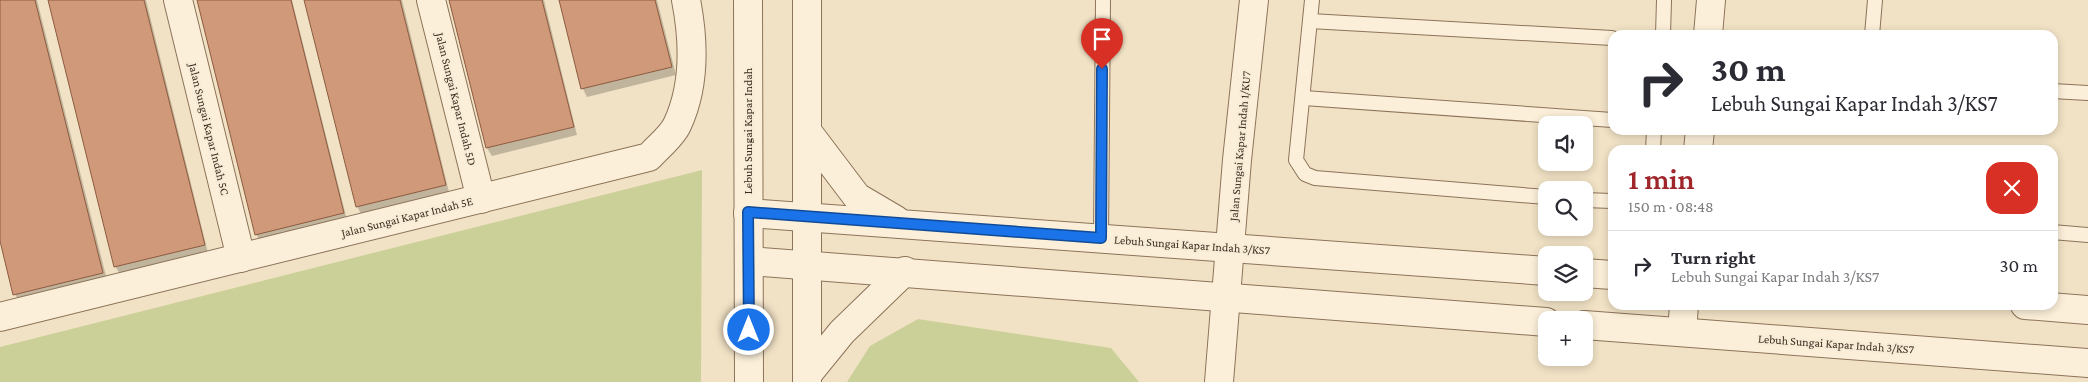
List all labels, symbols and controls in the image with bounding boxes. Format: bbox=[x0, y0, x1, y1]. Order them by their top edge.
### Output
pin bbox=[1081, 18, 1123, 69]
icon: arrive bbox=[1088, 25, 1116, 53]
street label: Jalan Sungai Kapar Indah 5D bbox=[432, 30, 479, 167]
icon: right bbox=[1628, 50, 1693, 115]
text: 30 m bbox=[1711, 50, 1786, 89]
street label: Jalan Sungai Kapar Indah 5C bbox=[186, 61, 232, 197]
street label: Lebuh Sungai Kapar Indah bbox=[741, 67, 755, 194]
street label: Jalan Sungai Kapar Indah 1/KU7 bbox=[1226, 70, 1254, 223]
text: Lebuh Sungai Kapar Indah 3/KS7 bbox=[1711, 91, 1998, 116]
map controls bbox=[1538, 116, 1593, 366]
button: sound bbox=[1538, 116, 1593, 171]
text: 1 min bbox=[1628, 162, 1695, 195]
button: close bbox=[1986, 162, 2038, 214]
button: search bbox=[1538, 181, 1593, 236]
street label: Jalan Sungai Kapar Indah 5E bbox=[339, 194, 475, 240]
text: 150 m · 08:48 bbox=[1628, 198, 1714, 215]
street label: Lebuh Sungai Kapar Indah 3/KS7 bbox=[1114, 233, 1271, 257]
button: layers bbox=[1538, 246, 1593, 301]
text: Turn right bbox=[1671, 247, 1756, 268]
icon: right bbox=[1628, 252, 1656, 280]
text: 30 m bbox=[1999, 255, 2038, 276]
text: Lebuh Sungai Kapar Indah 3/KS7 bbox=[1671, 268, 1879, 285]
position arrow bbox=[722, 303, 774, 355]
button: + bbox=[1538, 311, 1593, 366]
street label: Lebuh Sungai Kapar Indah 3/KS7 bbox=[1758, 332, 1915, 356]

